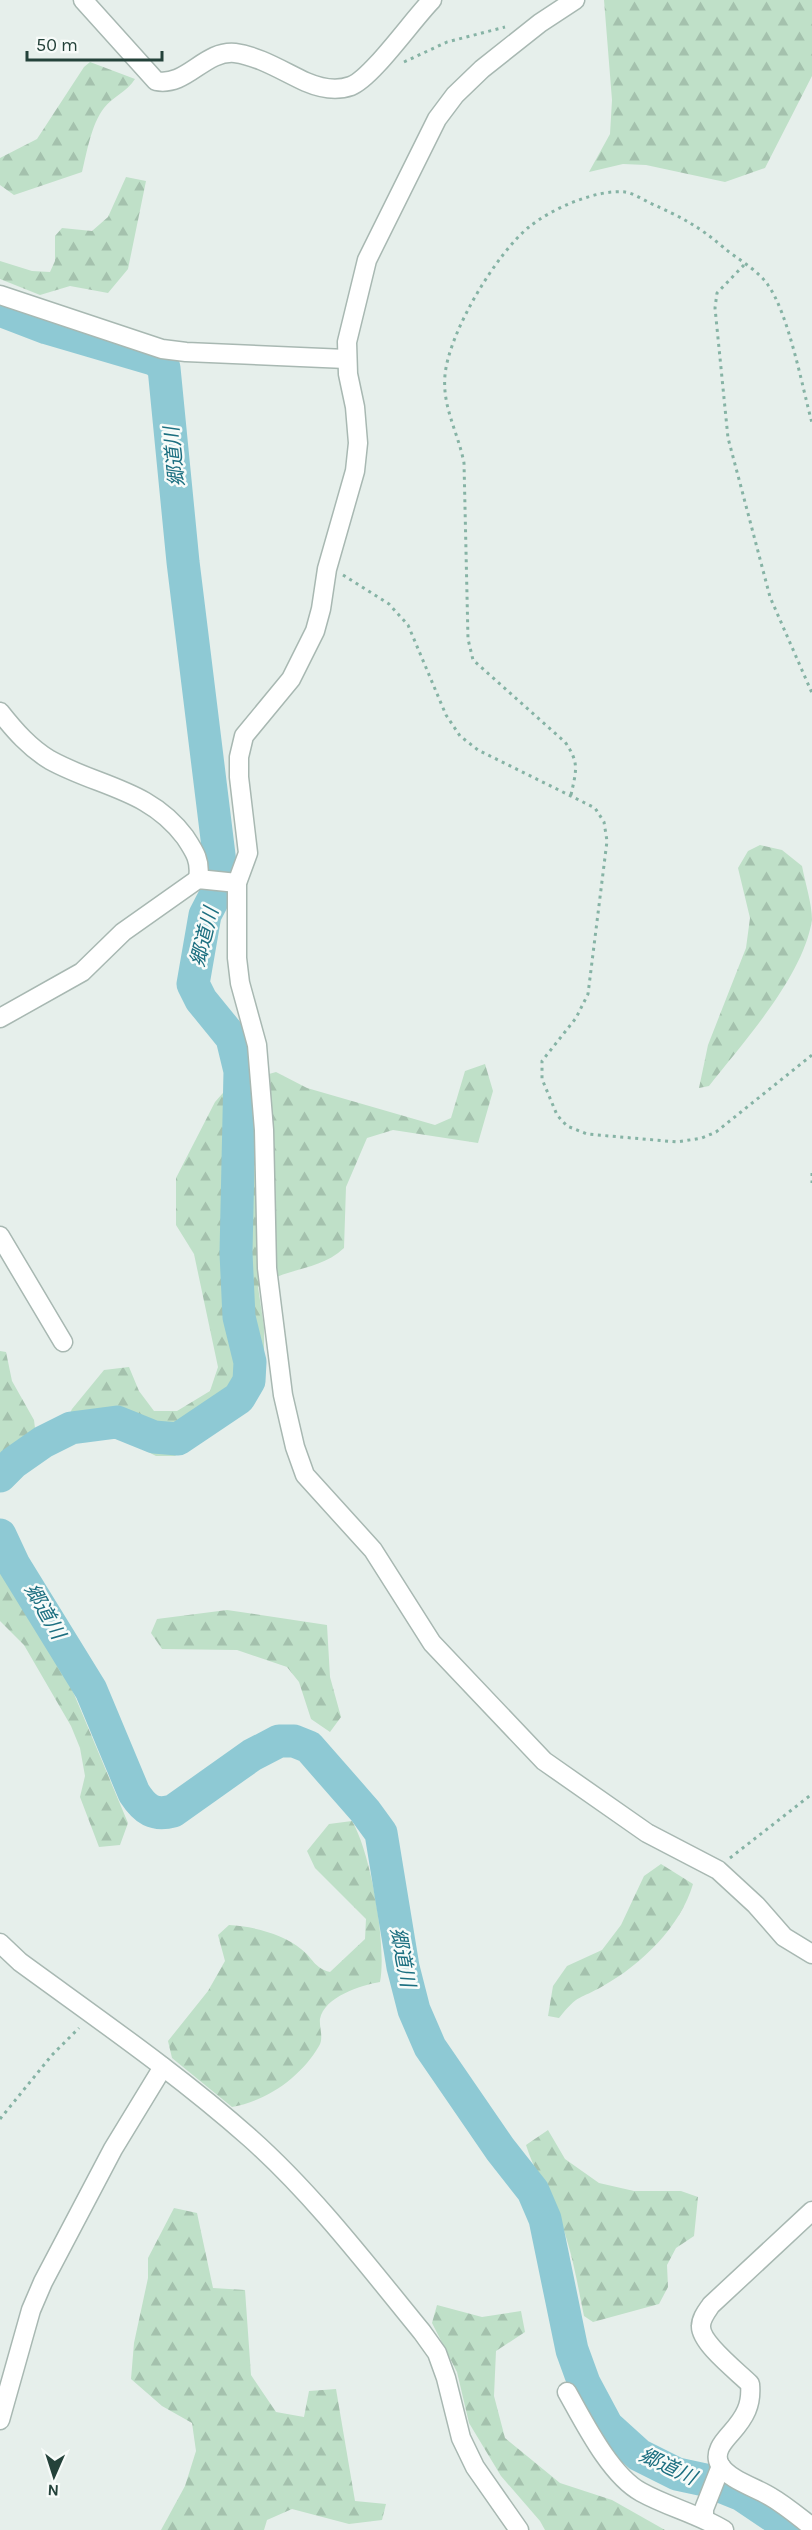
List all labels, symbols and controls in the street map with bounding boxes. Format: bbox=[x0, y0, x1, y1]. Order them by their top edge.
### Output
scale bar bbox=[27, 24, 162, 62]
text: 50 m bbox=[36, 34, 78, 56]
water label: 郷道川 bbox=[160, 424, 189, 488]
water label: 郷道川 bbox=[186, 903, 223, 969]
water label: 郷道川 bbox=[20, 1580, 71, 1645]
water label: 郷道川 bbox=[385, 1925, 420, 1991]
water label: 郷道川 bbox=[636, 2443, 702, 2490]
north arrow bbox=[24, 2446, 84, 2506]
text: N bbox=[47, 2481, 59, 2500]

